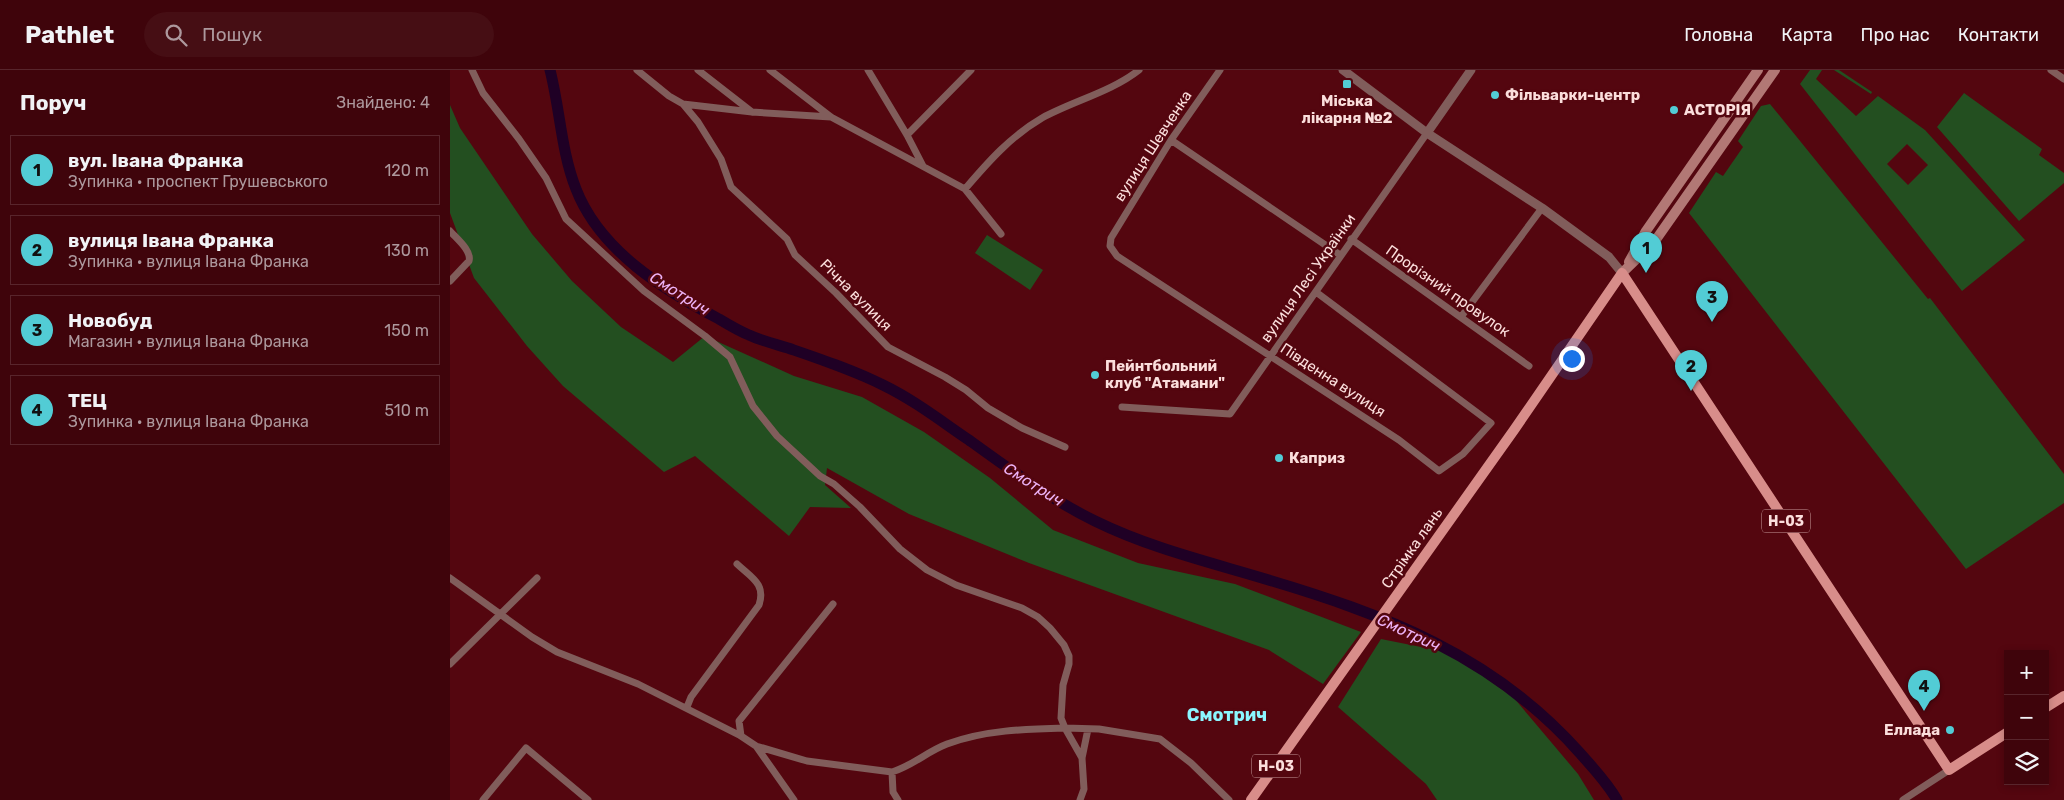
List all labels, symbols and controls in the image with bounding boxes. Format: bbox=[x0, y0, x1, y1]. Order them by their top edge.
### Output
search box bbox=[144, 12, 494, 57]
text: Pathlet bbox=[25, 21, 114, 49]
icon: search bbox=[162, 21, 190, 49]
text: Пошук bbox=[202, 23, 262, 46]
text: Головна bbox=[1684, 24, 1753, 46]
text: Карта bbox=[1781, 24, 1833, 46]
text: Про нас bbox=[1861, 24, 1930, 46]
text: Контакти bbox=[1958, 24, 2039, 46]
marker: Міська лікарня №2 bbox=[1341, 78, 1353, 90]
place label: Фільварки-центр bbox=[1505, 86, 1640, 104]
street label: вулиця Шевченка bbox=[1110, 87, 1196, 205]
marker: Фільварки-центр bbox=[1489, 89, 1501, 101]
text: Поруч bbox=[20, 90, 86, 115]
place label: Міська лікарня №2 bbox=[1302, 92, 1393, 127]
text: Знайдено: 4 bbox=[336, 93, 430, 112]
place label: АСТОРІЯ bbox=[1684, 101, 1751, 119]
marker: АСТОРІЯ bbox=[1668, 104, 1680, 116]
text: вул. Івана Франка bbox=[68, 149, 243, 172]
text: 1 bbox=[33, 161, 41, 180]
text: 120 m bbox=[384, 161, 429, 180]
text: Зупинка · проспект Грушевського bbox=[68, 172, 328, 191]
street label: вулиця Лесі Українки bbox=[1257, 210, 1359, 346]
text: вулиця Івана Франка bbox=[68, 229, 274, 252]
pin: 1 bbox=[1630, 232, 1662, 273]
text: 2 bbox=[32, 241, 42, 260]
text: 130 m bbox=[384, 241, 429, 260]
street label: Прорізний провулок bbox=[1382, 241, 1514, 341]
text: Зупинка · вулиця Івана Франка bbox=[68, 252, 309, 271]
street label: Річна вулиця bbox=[816, 255, 896, 335]
water label: Смотрич bbox=[646, 268, 713, 319]
pin: 3 bbox=[1696, 281, 1728, 322]
text: Новобуд bbox=[68, 309, 152, 332]
text: 3 bbox=[32, 321, 42, 340]
text: 150 m bbox=[384, 321, 429, 340]
text: Магазин · вулиця Івана Франка bbox=[68, 332, 309, 351]
street label: Південна вулиця bbox=[1277, 339, 1389, 421]
your location bbox=[1559, 346, 1585, 372]
pin: 2 bbox=[1675, 350, 1707, 391]
place label: Пейнтбольний клуб "Атамани" bbox=[1105, 357, 1225, 392]
marker: Пейнтбольний клуб "Атамани" bbox=[1089, 369, 1101, 381]
text: ТЕЦ bbox=[68, 389, 107, 412]
text: 4 bbox=[32, 401, 42, 420]
text: 510 m bbox=[385, 401, 429, 420]
text: Зупинка · вулиця Івана Франка bbox=[68, 412, 309, 431]
place label: Каприз bbox=[1289, 449, 1345, 467]
marker: Каприз bbox=[1273, 452, 1285, 464]
water label: Смотрич bbox=[1000, 459, 1067, 510]
street label: Стрімка лань bbox=[1378, 504, 1447, 592]
road number: Н-03 bbox=[1762, 510, 1810, 532]
water label: Смотрич bbox=[1374, 610, 1443, 655]
map controls bbox=[2004, 650, 2049, 785]
button: + bbox=[2004, 650, 2049, 695]
pin: 4 bbox=[1908, 670, 1940, 711]
button: − bbox=[2004, 695, 2049, 740]
district label: Смотрич bbox=[1187, 704, 1267, 726]
place label: Еллада bbox=[1884, 721, 1940, 739]
marker: Еллада bbox=[1944, 724, 1956, 736]
button: layers bbox=[2004, 740, 2049, 785]
road number: Н-03 bbox=[1252, 754, 1300, 778]

